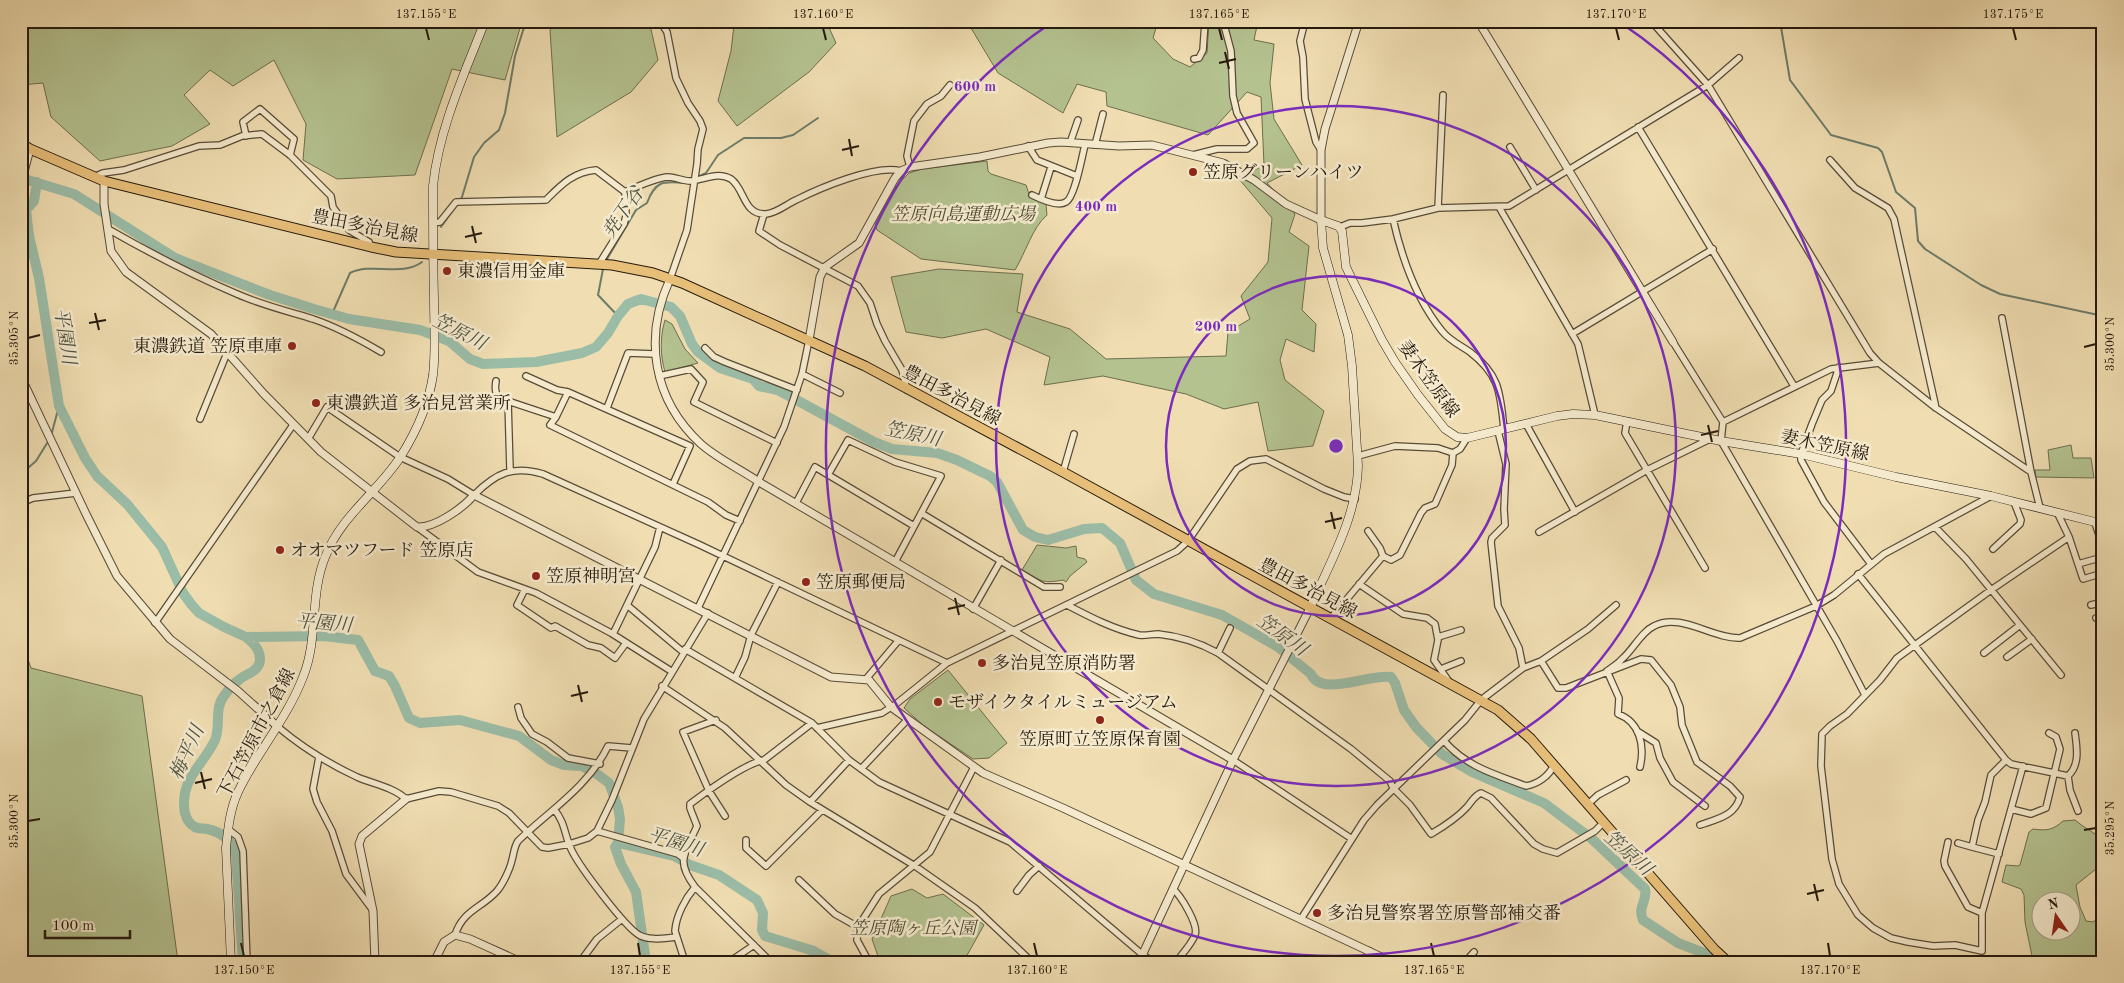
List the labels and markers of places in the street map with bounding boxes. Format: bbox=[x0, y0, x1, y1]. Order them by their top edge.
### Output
place label: 笠原グリーンハイツ bbox=[1203, 162, 1363, 182]
marker: 笠原グリーンハイツ bbox=[1187, 166, 1199, 178]
place label: 東濃信用金庫 bbox=[457, 261, 565, 281]
marker: 東濃信用金庫 bbox=[441, 265, 453, 277]
place label: 東濃鉄道 笠原車庫 bbox=[133, 336, 282, 356]
marker: 東濃鉄道 笠原車庫 bbox=[286, 340, 298, 352]
place label: 東濃鉄道 多治見営業所 bbox=[326, 393, 511, 413]
marker: 東濃鉄道 多治見営業所 bbox=[310, 397, 322, 409]
centre of rings bbox=[1327, 437, 1345, 455]
place label: オオマツフード 笠原店 bbox=[290, 540, 473, 560]
marker: オオマツフード 笠原店 bbox=[274, 544, 286, 556]
place label: 笠原神明宮 bbox=[546, 566, 636, 586]
marker: 笠原神明宮 bbox=[530, 570, 542, 582]
place label: 笠原郵便局 bbox=[816, 572, 906, 592]
marker: 笠原郵便局 bbox=[800, 576, 812, 588]
place label: 多治見笠原消防署 bbox=[992, 653, 1136, 673]
marker: 多治見笠原消防署 bbox=[976, 657, 988, 669]
place label: モザイクタイルミュージアム bbox=[948, 693, 1178, 712]
marker: モザイクタイルミュージアム bbox=[932, 696, 944, 708]
marker: 笠原町立笠原保育園 bbox=[1094, 714, 1106, 726]
place label: 笠原町立笠原保育園 bbox=[1019, 729, 1181, 749]
place label: 多治見警察署笠原警部補交番 bbox=[1327, 903, 1561, 923]
marker: 多治見警察署笠原警部補交番 bbox=[1311, 907, 1323, 919]

